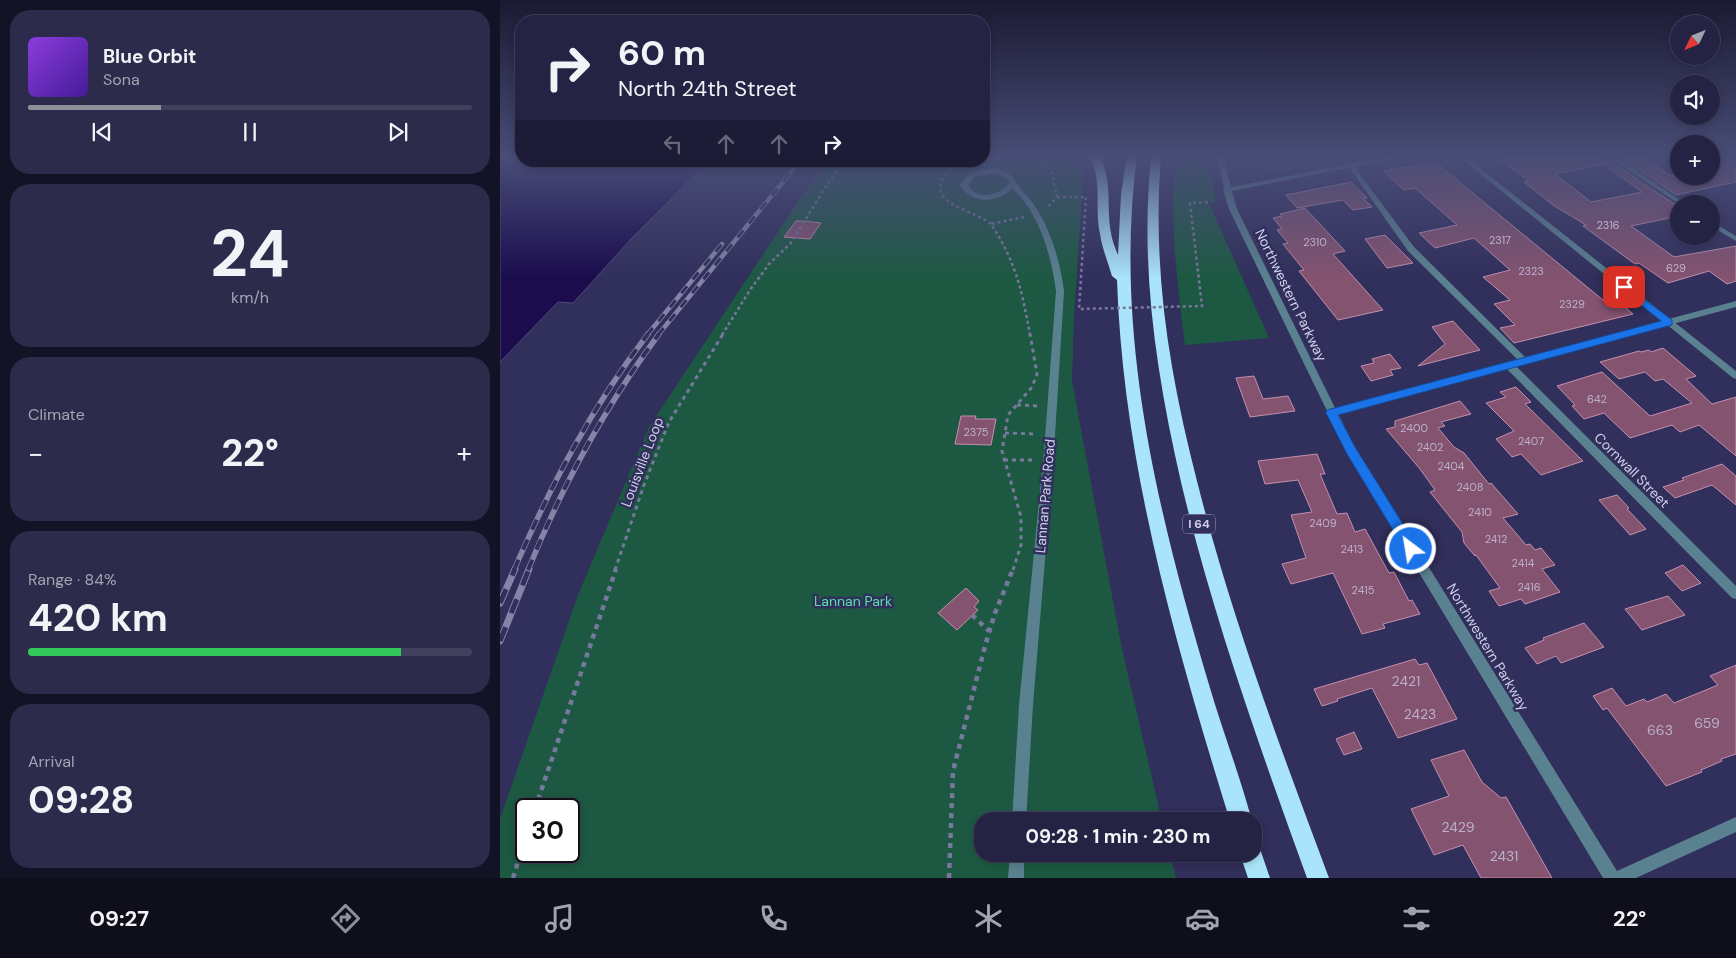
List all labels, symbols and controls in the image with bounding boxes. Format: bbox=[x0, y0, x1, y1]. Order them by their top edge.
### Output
north arrow bbox=[1670, 15, 1720, 65]
map controls bbox=[1670, 15, 1720, 245]
text: 60 m bbox=[618, 30, 706, 76]
icon: right bbox=[535, 35, 600, 100]
text: Blue Orbit bbox=[103, 44, 196, 69]
text: Sona bbox=[103, 69, 140, 90]
text: North 24th Street bbox=[618, 74, 797, 103]
button: sound bbox=[1670, 75, 1720, 125]
icon: previous bbox=[88, 118, 116, 146]
icon: pause bbox=[236, 118, 264, 146]
icon: next bbox=[384, 118, 412, 146]
icon: left bbox=[659, 130, 687, 158]
icon: ahead bbox=[712, 130, 740, 158]
icon: ahead bbox=[765, 130, 793, 158]
icon: right bbox=[818, 130, 846, 158]
button: + bbox=[1670, 135, 1720, 185]
button: − bbox=[1670, 195, 1720, 245]
text: 24 bbox=[210, 212, 290, 296]
house number: 2316 bbox=[1597, 218, 1620, 232]
street label: Northwestern Parkway bbox=[1251, 226, 1331, 364]
house number: 2317 bbox=[1489, 233, 1511, 247]
house number: 2310 bbox=[1303, 235, 1327, 249]
house number: 629 bbox=[1666, 261, 1686, 275]
house number: 2323 bbox=[1518, 264, 1544, 278]
pin bbox=[1603, 266, 1645, 308]
icon: arrive bbox=[1610, 273, 1638, 301]
text: km/h bbox=[231, 287, 269, 308]
house number: 2329 bbox=[1559, 297, 1585, 311]
house number: 642 bbox=[1587, 392, 1607, 406]
text: Climate bbox=[28, 404, 85, 425]
street label: Louisville Loop bbox=[617, 414, 667, 509]
house number: 2400 bbox=[1400, 421, 1428, 435]
house number: 2375 bbox=[964, 425, 989, 439]
text: 22° bbox=[221, 428, 279, 478]
street label: Cornwall Street bbox=[1591, 429, 1673, 511]
house number: 2407 bbox=[1518, 434, 1544, 448]
text: − bbox=[28, 435, 43, 472]
text: + bbox=[457, 435, 472, 472]
street label: Lannan Park Road bbox=[1031, 438, 1059, 554]
house number: 2402 bbox=[1417, 440, 1443, 454]
house number: 2404 bbox=[1437, 459, 1465, 473]
house number: 2408 bbox=[1456, 480, 1484, 494]
house number: 2410 bbox=[1468, 505, 1492, 519]
road number: I 64 bbox=[1183, 514, 1215, 534]
house number: 2409 bbox=[1309, 516, 1337, 530]
position arrow bbox=[1384, 522, 1436, 574]
house number: 2412 bbox=[1485, 532, 1507, 546]
house number: 2413 bbox=[1341, 542, 1363, 556]
house number: 2414 bbox=[1512, 556, 1535, 570]
text: Range · 84% bbox=[28, 569, 117, 590]
street label: Northwestern Parkway bbox=[1443, 580, 1533, 714]
house number: 2416 bbox=[1517, 580, 1541, 594]
house number: 2415 bbox=[1352, 583, 1375, 597]
park label: Lannan Park bbox=[814, 592, 892, 610]
text: 420 km bbox=[28, 593, 168, 643]
house number: 2421 bbox=[1392, 672, 1420, 690]
house number: 2423 bbox=[1404, 705, 1436, 723]
house number: 659 bbox=[1694, 714, 1720, 732]
house number: 663 bbox=[1647, 721, 1673, 739]
text: Arrival bbox=[28, 751, 75, 772]
text: 09:28 bbox=[28, 775, 134, 825]
speed limit sign: 30 bbox=[515, 798, 580, 863]
house number: 2429 bbox=[1441, 818, 1475, 836]
text: 09:28 · 1 min · 230 m bbox=[1026, 824, 1210, 849]
house number: 2431 bbox=[1490, 847, 1518, 865]
icon: directions bbox=[328, 901, 363, 936]
icon: music bbox=[542, 901, 577, 936]
icon: phone bbox=[756, 901, 791, 936]
icon: climate bbox=[971, 901, 1006, 936]
icon: car bbox=[1185, 901, 1220, 936]
icon: filters bbox=[1399, 901, 1434, 936]
text: 09:27 bbox=[90, 904, 149, 933]
text: 22° bbox=[1613, 904, 1646, 933]

